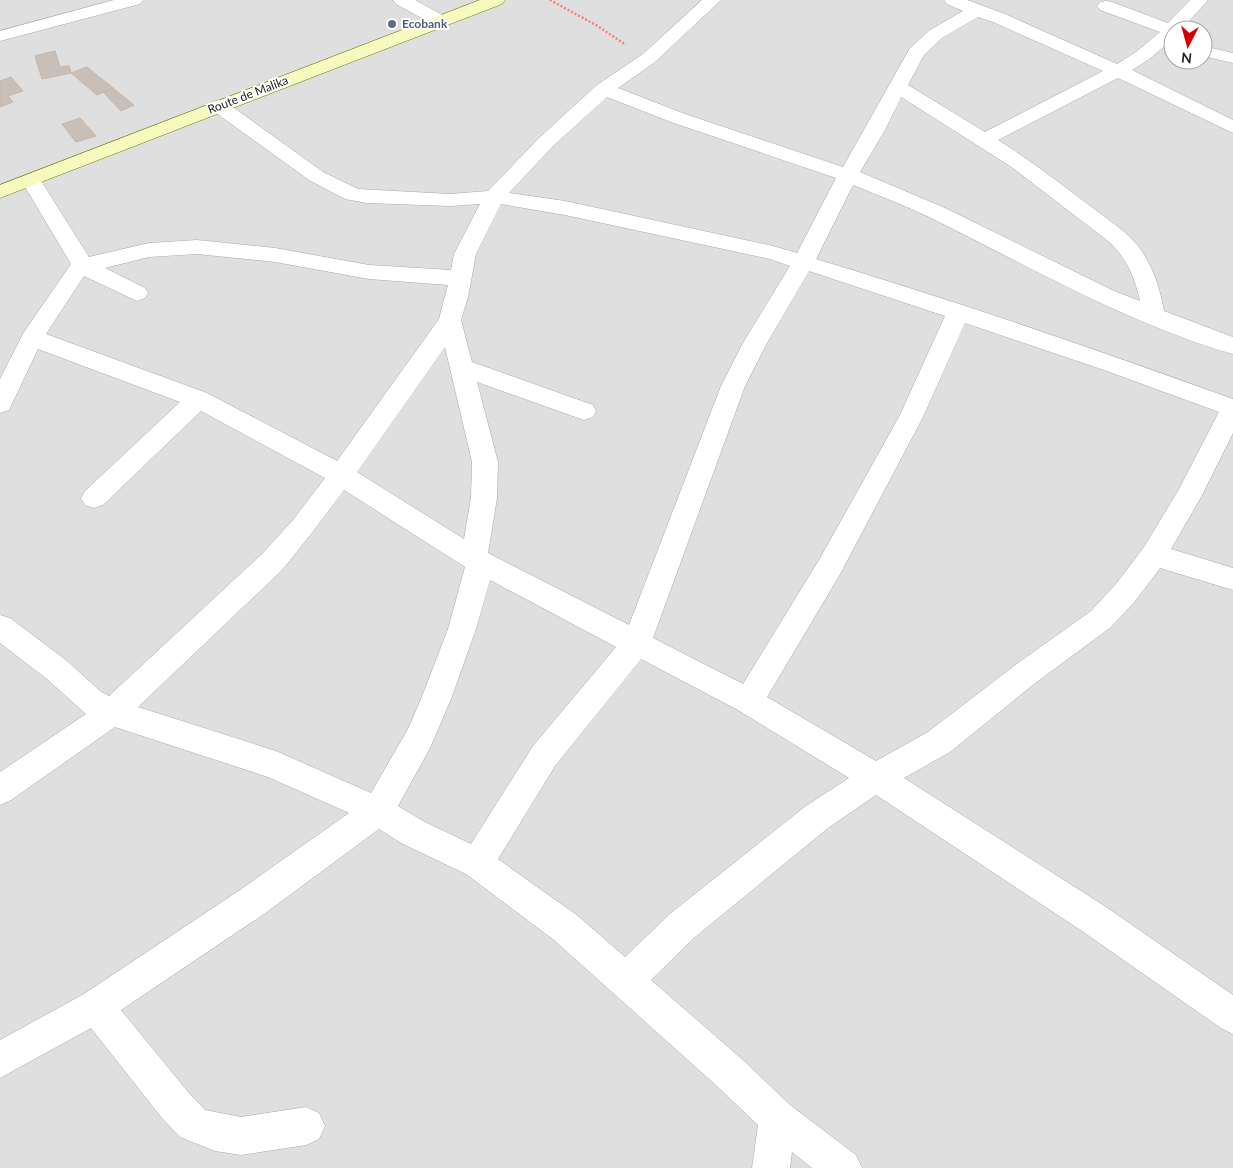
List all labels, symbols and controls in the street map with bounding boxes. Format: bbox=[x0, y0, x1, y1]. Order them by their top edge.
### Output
place label: Ecobank bbox=[402, 16, 448, 31]
marker: Ecobank bbox=[386, 18, 398, 30]
north arrow bbox=[1163, 20, 1213, 70]
text: N bbox=[1180, 49, 1193, 67]
street label: Route de Malika bbox=[205, 72, 290, 117]

